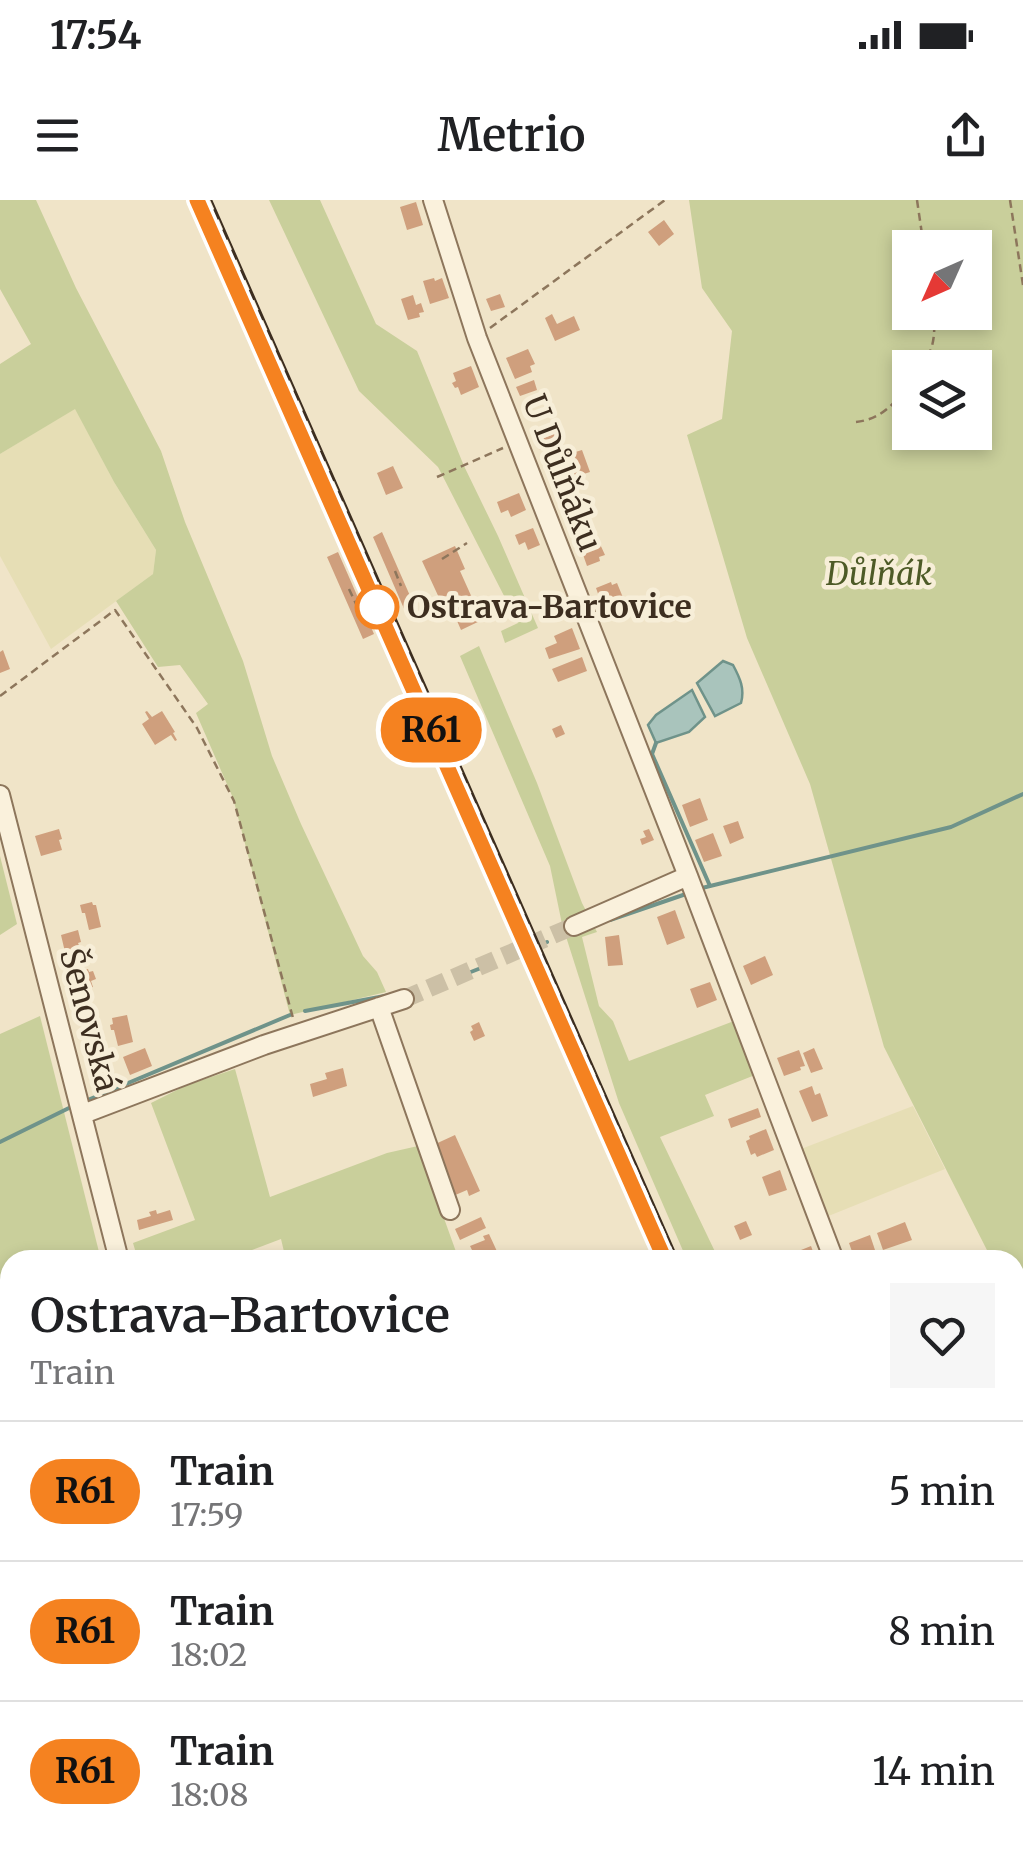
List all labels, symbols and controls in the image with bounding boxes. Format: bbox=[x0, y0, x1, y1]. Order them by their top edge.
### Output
text: 17:54 bbox=[50, 12, 141, 59]
text: Metrio bbox=[437, 107, 586, 163]
icon: menu bbox=[30, 108, 85, 163]
icon: share bbox=[938, 108, 993, 163]
north arrow bbox=[892, 230, 992, 330]
map controls bbox=[892, 230, 992, 450]
button: layers bbox=[892, 350, 992, 450]
street label: U Důlňáku bbox=[514, 389, 610, 557]
park label: Důlňák bbox=[825, 554, 932, 594]
marker: Ostrava-Bartovice bbox=[356, 586, 398, 628]
place label: Ostrava-Bartovice bbox=[407, 587, 692, 627]
line badge: R61 bbox=[374, 698, 488, 762]
text: R61 bbox=[401, 708, 461, 752]
street label: Šenovská bbox=[51, 944, 128, 1096]
button: heart bbox=[890, 1283, 995, 1388]
text: Ostrava-Bartovice bbox=[30, 1285, 450, 1345]
text: Train bbox=[30, 1353, 115, 1393]
text: Train bbox=[170, 1448, 274, 1495]
text: 5 min bbox=[889, 1468, 995, 1515]
text: R61 bbox=[55, 1469, 115, 1513]
text: 17:59 bbox=[170, 1495, 243, 1535]
text: Train bbox=[170, 1588, 274, 1635]
text: 8 min bbox=[888, 1608, 995, 1655]
text: R61 bbox=[55, 1609, 115, 1653]
text: 18:02 bbox=[170, 1635, 248, 1675]
text: Train bbox=[170, 1728, 274, 1775]
text: 14 min bbox=[872, 1748, 995, 1795]
text: R61 bbox=[55, 1749, 115, 1793]
text: 18:08 bbox=[170, 1775, 249, 1815]

